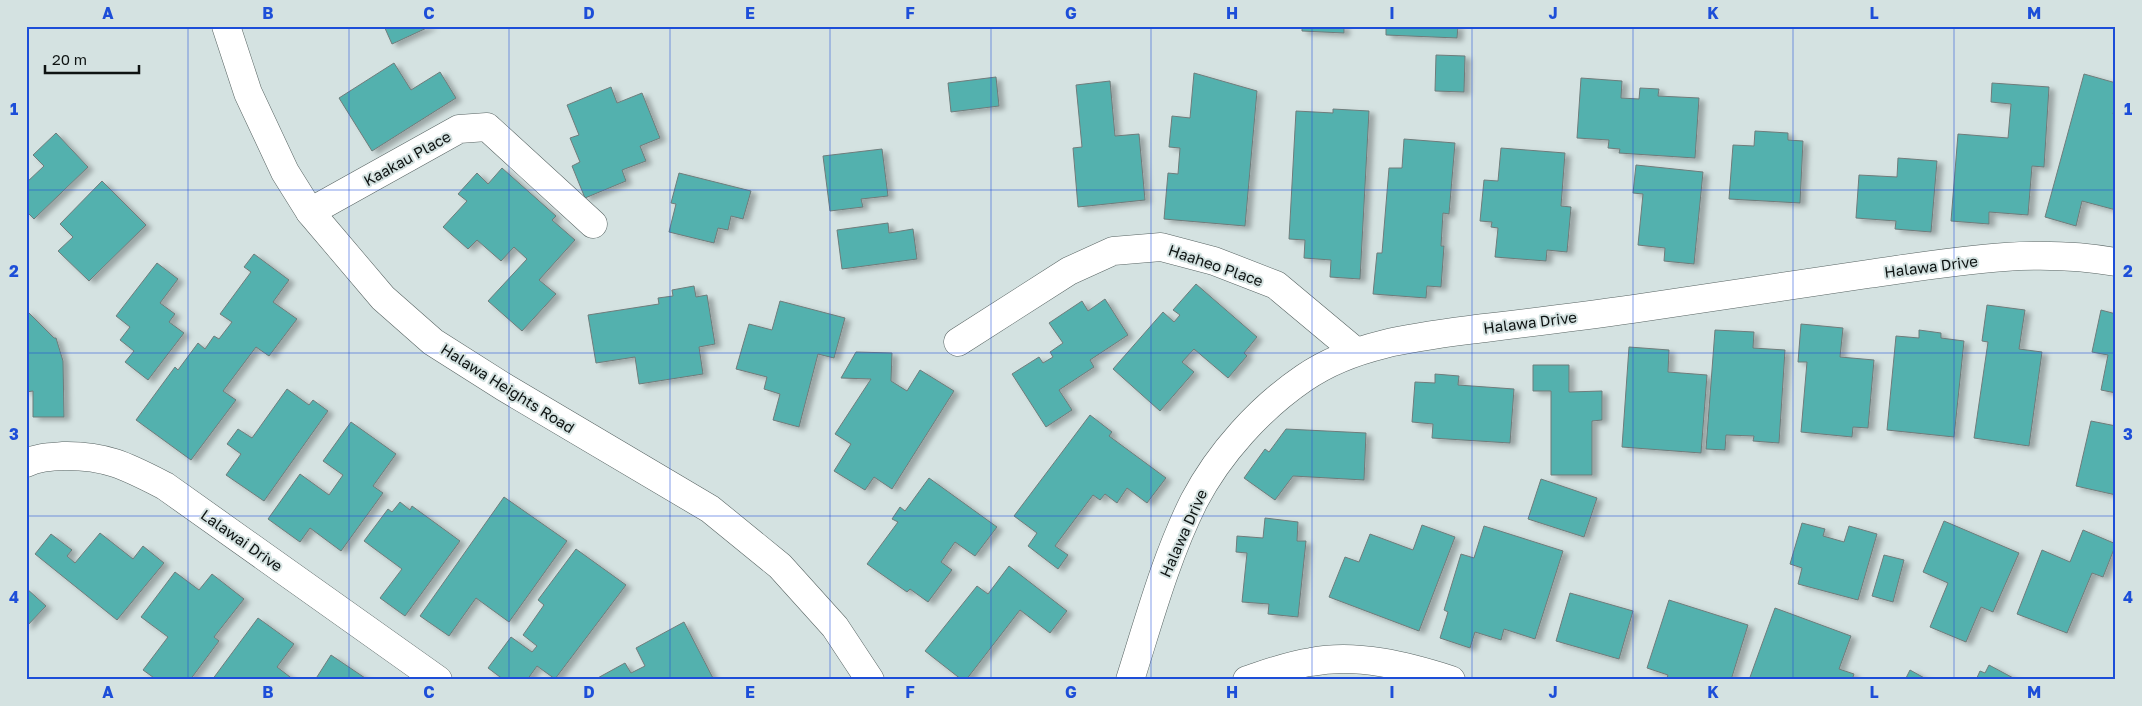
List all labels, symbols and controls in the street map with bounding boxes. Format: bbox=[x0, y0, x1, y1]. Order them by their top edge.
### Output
text: A bbox=[102, 3, 114, 23]
text: B bbox=[262, 3, 274, 23]
text: C bbox=[423, 3, 435, 23]
text: D bbox=[583, 3, 595, 23]
text: E bbox=[745, 3, 755, 23]
text: F bbox=[905, 3, 915, 23]
text: G bbox=[1065, 3, 1077, 23]
text: H bbox=[1226, 3, 1238, 23]
text: I bbox=[1389, 3, 1395, 23]
text: J bbox=[1548, 3, 1558, 23]
text: K bbox=[1707, 3, 1719, 23]
text: L bbox=[1869, 3, 1879, 23]
text: M bbox=[2027, 3, 2041, 23]
scale bar bbox=[45, 42, 139, 74]
text: 20 m bbox=[52, 50, 87, 68]
text: 1 bbox=[10, 99, 18, 119]
text: 1 bbox=[2124, 99, 2132, 119]
street label: Kaakau Place bbox=[360, 127, 454, 189]
street label: Haaheo Place bbox=[1166, 240, 1266, 290]
street label: Halawa Drive bbox=[1883, 251, 1979, 281]
text: 2 bbox=[9, 261, 19, 281]
text: 2 bbox=[2123, 261, 2133, 281]
street label: Halawa Drive bbox=[1482, 307, 1578, 337]
street label: Halawa Heights Road bbox=[438, 340, 578, 436]
text: 3 bbox=[9, 424, 19, 444]
text: 3 bbox=[2123, 424, 2133, 444]
street label: Halawa Drive bbox=[1156, 486, 1211, 580]
street label: Lalawai Drive bbox=[198, 505, 287, 575]
text: 4 bbox=[9, 587, 19, 607]
text: 4 bbox=[2123, 587, 2133, 607]
text: A bbox=[102, 682, 114, 702]
text: B bbox=[262, 682, 274, 702]
text: C bbox=[423, 682, 435, 702]
text: D bbox=[583, 682, 595, 702]
text: E bbox=[745, 682, 755, 702]
text: F bbox=[905, 682, 915, 702]
text: G bbox=[1065, 682, 1077, 702]
text: H bbox=[1226, 682, 1238, 702]
text: I bbox=[1389, 682, 1395, 702]
text: J bbox=[1548, 682, 1558, 702]
text: K bbox=[1707, 682, 1719, 702]
text: L bbox=[1869, 682, 1879, 702]
text: M bbox=[2027, 682, 2041, 702]

